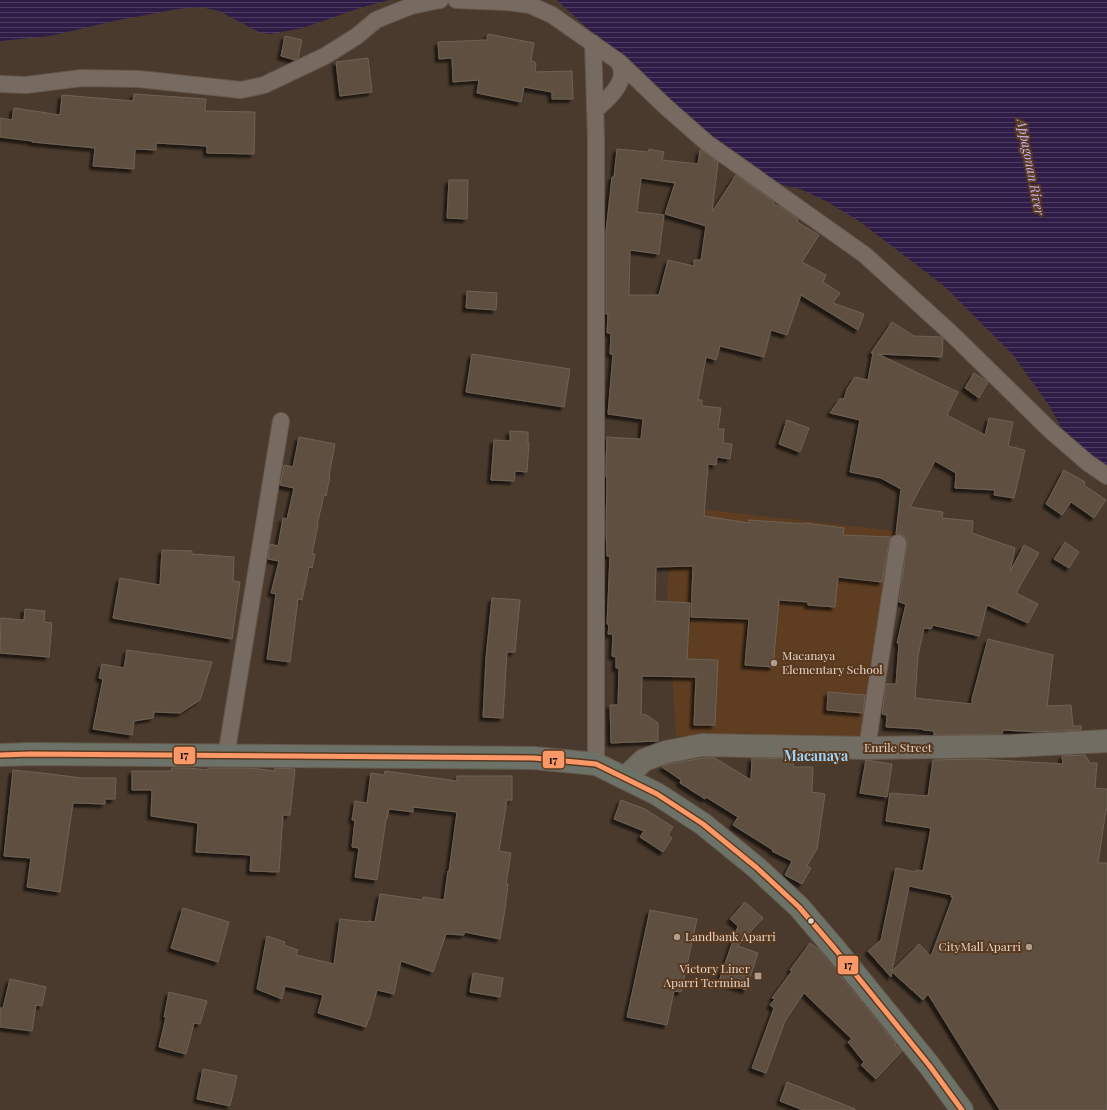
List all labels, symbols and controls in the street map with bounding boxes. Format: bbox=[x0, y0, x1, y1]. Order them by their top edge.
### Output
water label: Appagonan River bbox=[1014, 116, 1049, 217]
place label: Macanaya Elementary School bbox=[782, 647, 883, 677]
marker: Macanaya Elementary School bbox=[769, 658, 779, 668]
street label: Enrile Street bbox=[864, 739, 933, 755]
line badge: 17 bbox=[173, 746, 196, 765]
district label: Macanaya bbox=[784, 746, 849, 765]
text: 17 bbox=[179, 747, 189, 762]
line badge: 17 bbox=[542, 750, 565, 769]
text: 17 bbox=[548, 752, 558, 767]
unlabelled marker bbox=[806, 916, 816, 926]
place label: Landbank Aparri bbox=[685, 928, 776, 944]
marker: Landbank Aparri bbox=[672, 932, 682, 942]
place label: CityMall Aparri bbox=[939, 938, 1021, 954]
marker: CityMall Aparri bbox=[1024, 942, 1034, 952]
line badge: 17 bbox=[837, 955, 859, 975]
text: 17 bbox=[843, 957, 853, 972]
place label: Victory Liner Aparri Terminal bbox=[663, 960, 751, 990]
marker: Victory Liner Aparri Terminal bbox=[753, 971, 763, 981]

